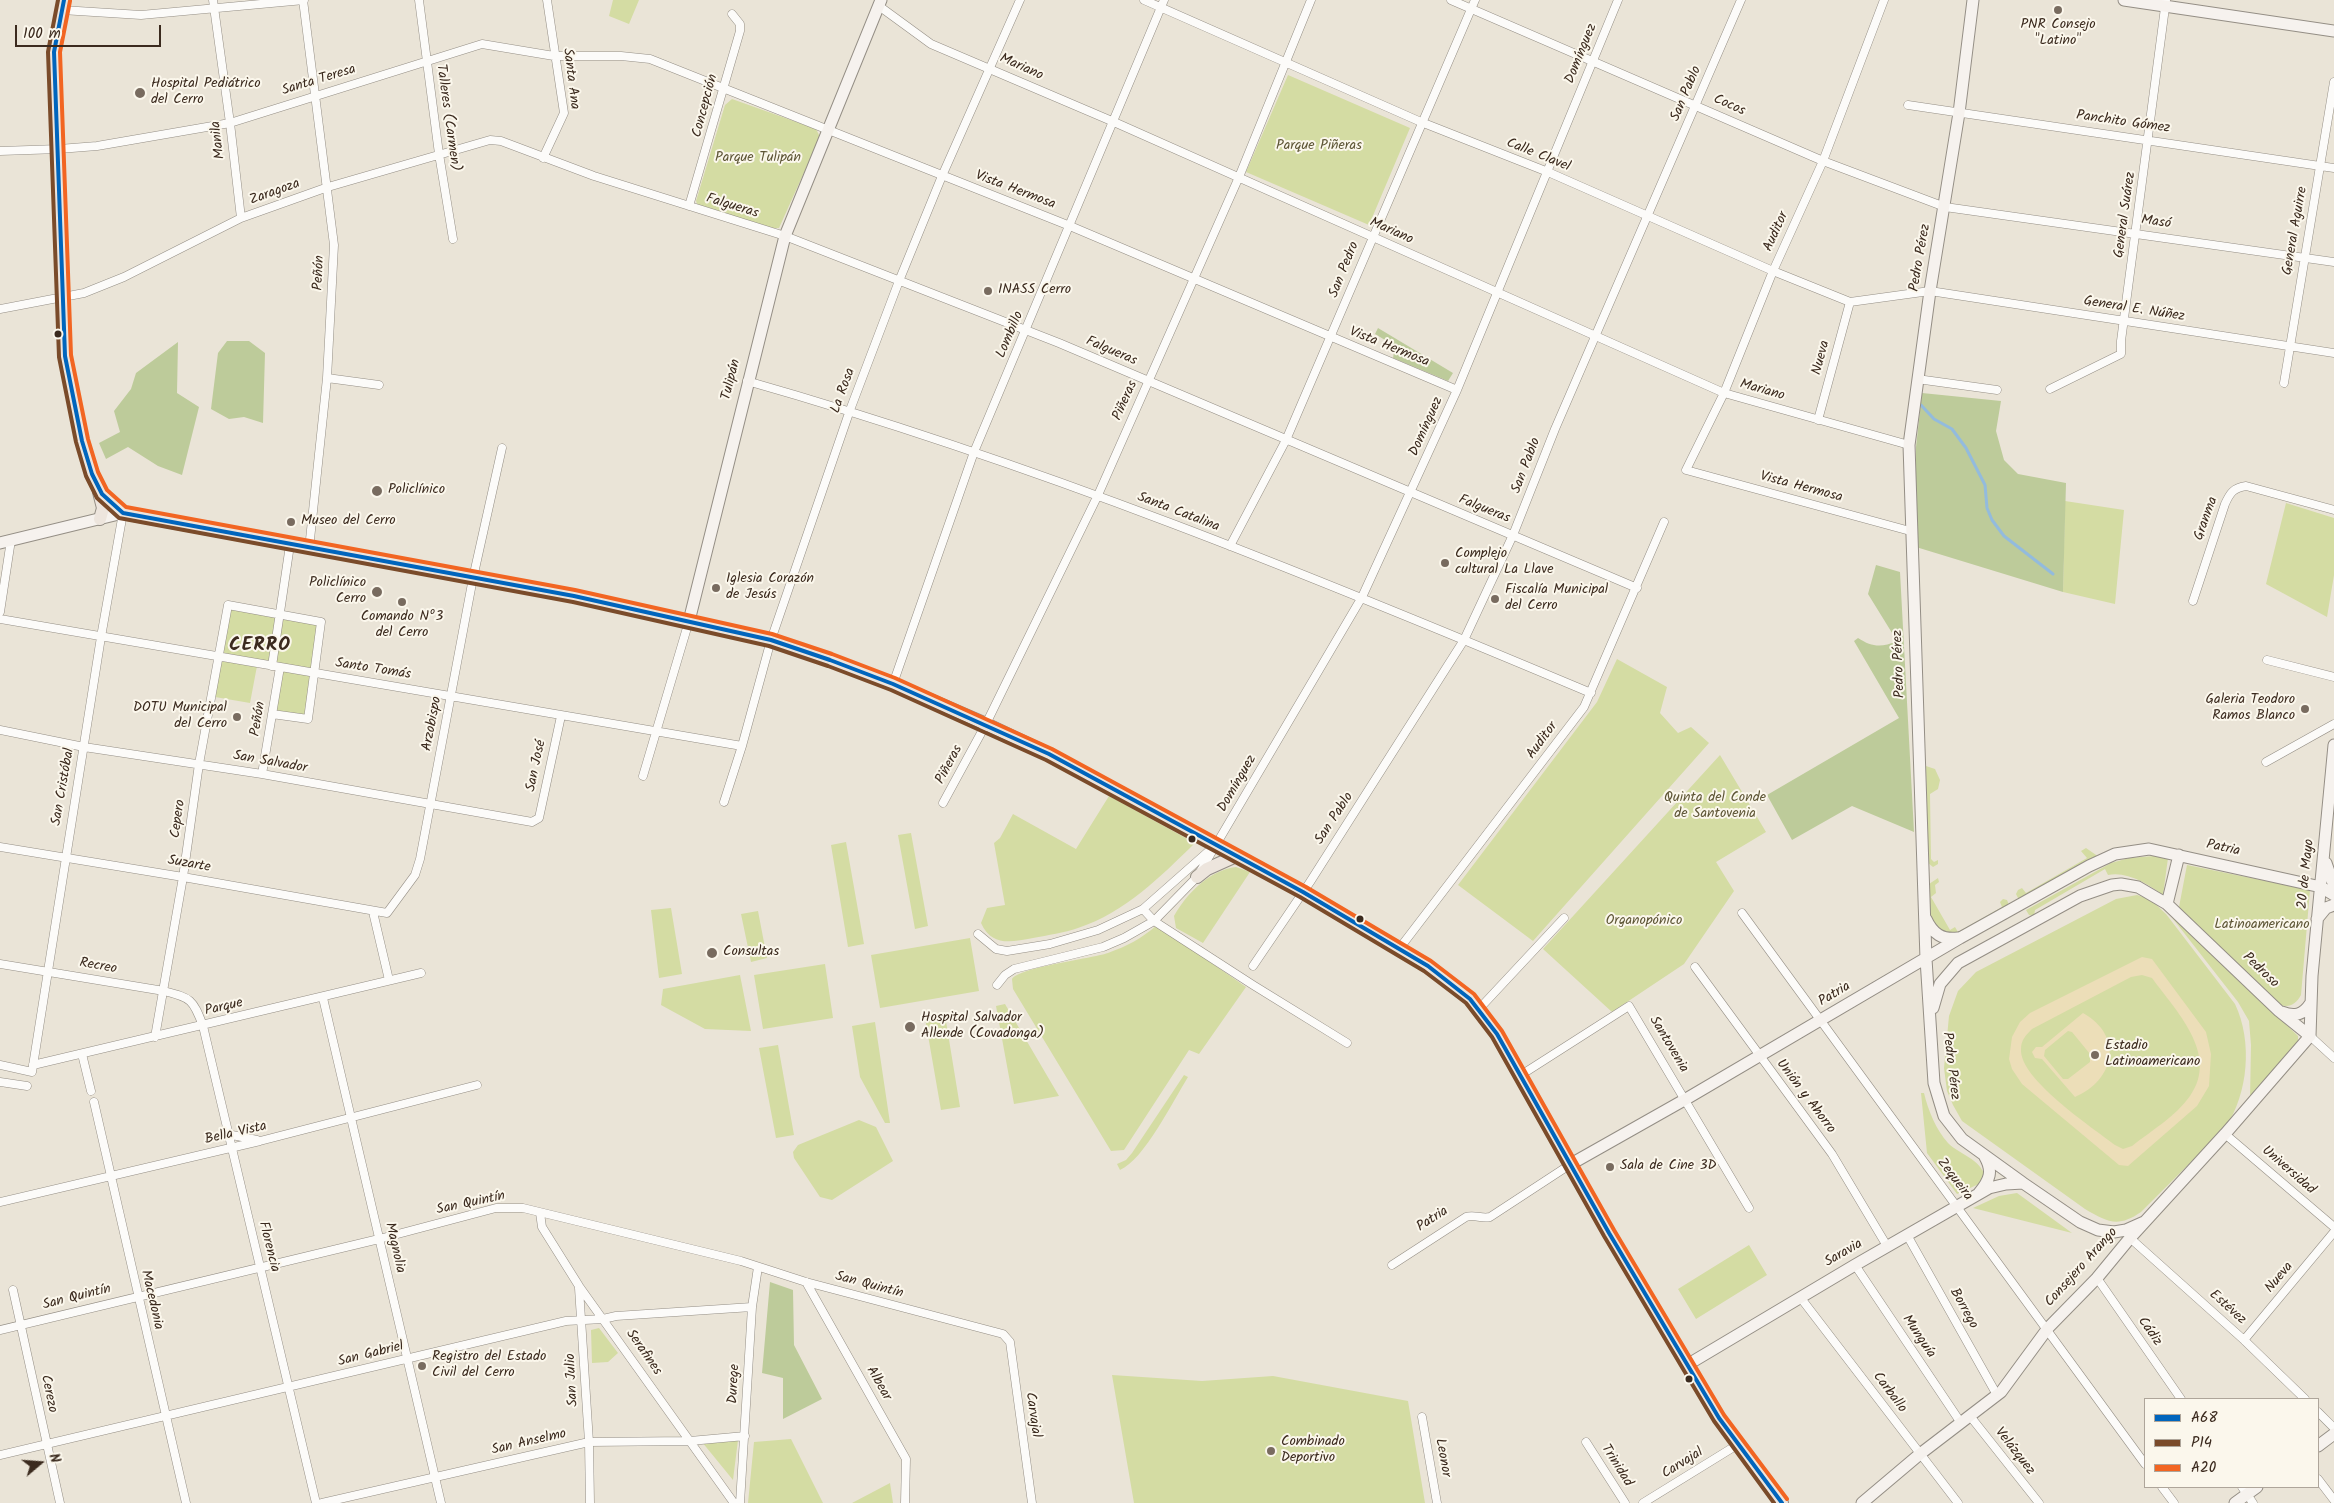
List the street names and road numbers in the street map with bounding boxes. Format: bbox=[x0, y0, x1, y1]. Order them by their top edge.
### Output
street label: Domínguez bbox=[1562, 22, 1602, 86]
street label: Santa Ana bbox=[558, 47, 582, 111]
street label: Mariano bbox=[997, 51, 1045, 85]
street label: Santa Teresa bbox=[280, 62, 358, 100]
street label: Talleres (Carmen) bbox=[431, 63, 463, 173]
street label: San Pablo bbox=[1668, 64, 1706, 124]
street label: Concepción bbox=[690, 73, 722, 139]
street label: Cocos bbox=[1710, 92, 1748, 120]
street label: Panchito Gómez bbox=[2075, 108, 2171, 138]
street label: Manila bbox=[208, 120, 230, 160]
street label: Calle Clavel bbox=[1503, 136, 1573, 176]
street label: Vista Hermosa bbox=[972, 168, 1058, 214]
street label: General Suárez bbox=[2112, 171, 2140, 259]
street label: Zaragoza bbox=[248, 176, 302, 210]
street label: General Aguirre bbox=[2280, 185, 2312, 277]
street label: Falgueras bbox=[704, 191, 760, 223]
street label: Auditor bbox=[1761, 209, 1793, 255]
street label: Masó bbox=[2140, 213, 2172, 233]
street label: Mariano bbox=[1367, 215, 1415, 249]
street label: Pedro Pérez bbox=[1907, 223, 1935, 293]
street label: San Pedro bbox=[1326, 240, 1364, 300]
street label: Peñón bbox=[311, 255, 329, 291]
street label: General E. Núñez bbox=[2082, 294, 2186, 326]
street label: Lombillo bbox=[994, 309, 1028, 361]
street label: Vista Hermosa bbox=[1347, 324, 1431, 372]
street label: Falgueras bbox=[1083, 334, 1139, 370]
street label: Nueva bbox=[1809, 339, 1835, 377]
street label: Tulipán bbox=[719, 358, 745, 402]
street label: La Rosa bbox=[828, 366, 860, 416]
street label: Mariano bbox=[1738, 377, 1786, 405]
street label: Piñeras bbox=[1110, 378, 1142, 424]
street label: Domínguez bbox=[1406, 395, 1448, 459]
street label: San Pablo bbox=[1509, 436, 1545, 496]
street label: Vista Hermosa bbox=[1758, 469, 1844, 507]
street label: Santa Catalina bbox=[1134, 490, 1222, 536]
street label: Falgueras bbox=[1456, 492, 1512, 528]
street label: Granma bbox=[2191, 495, 2223, 543]
street label: Pedro Pérez bbox=[1890, 630, 1910, 698]
street label: Santo Tomás bbox=[334, 656, 412, 684]
street label: Arzobispo bbox=[419, 695, 447, 753]
street label: Peñón bbox=[248, 700, 270, 738]
street label: Auditor bbox=[1524, 719, 1562, 763]
street label: San José bbox=[523, 739, 551, 793]
street label: Piñeras bbox=[933, 743, 967, 787]
street label: San Cristóbal bbox=[49, 747, 79, 827]
street label: San Salvador bbox=[232, 748, 308, 778]
street label: Domínguez bbox=[1215, 752, 1261, 816]
street label: San Pablo bbox=[1312, 790, 1358, 848]
street label: Cepero bbox=[168, 799, 190, 839]
street label: Patria bbox=[2205, 837, 2241, 861]
street label: 20 de Mayo bbox=[2295, 838, 2319, 910]
street label: Suzarte bbox=[166, 853, 212, 877]
street label: Pedroso bbox=[2238, 950, 2282, 992]
street label: Recreo bbox=[78, 955, 118, 979]
street label: Patria bbox=[1816, 979, 1854, 1011]
street label: Parque bbox=[203, 995, 245, 1021]
street label: Santovenia bbox=[1645, 1014, 1691, 1076]
street label: Pedro Pérez bbox=[1938, 1031, 1962, 1101]
street label: Unión y Ahorro bbox=[1772, 1057, 1838, 1137]
street label: Bella Vista bbox=[203, 1119, 269, 1149]
street label: Universidad bbox=[2258, 1143, 2318, 1199]
street label: Zequeira bbox=[1932, 1155, 1976, 1205]
street label: San Quintín bbox=[435, 1189, 507, 1219]
street label: Patria bbox=[1414, 1204, 1452, 1236]
street label: Florencia bbox=[254, 1220, 282, 1274]
street label: Magnolia bbox=[380, 1221, 408, 1275]
street label: Consejero Arango bbox=[2042, 1225, 2122, 1311]
street label: Saravia bbox=[1822, 1236, 1866, 1272]
street label: Nueva bbox=[2262, 1259, 2298, 1297]
street label: Macedonia bbox=[136, 1268, 166, 1332]
street label: San Quintín bbox=[833, 1269, 905, 1303]
street label: San Quintín bbox=[41, 1281, 113, 1315]
street label: Borrego bbox=[1945, 1286, 1981, 1332]
street label: Estévez bbox=[2205, 1287, 2249, 1329]
street label: Munguía bbox=[1897, 1312, 1939, 1362]
street label: Cádiz bbox=[2133, 1314, 2165, 1350]
street label: Serafines bbox=[621, 1327, 665, 1379]
street label: San Gabriel bbox=[336, 1339, 406, 1371]
street label: San Julio bbox=[563, 1353, 583, 1407]
street label: Durege bbox=[726, 1364, 744, 1404]
street label: Albear bbox=[862, 1364, 894, 1404]
street label: Carballo bbox=[1868, 1369, 1910, 1417]
street label: Cerezo bbox=[36, 1374, 60, 1414]
street label: Carvajal bbox=[1021, 1391, 1043, 1439]
street label: Velázquez bbox=[1990, 1425, 2038, 1479]
street label: San Anselmo bbox=[490, 1426, 568, 1460]
street label: Leonor bbox=[1430, 1437, 1454, 1479]
street label: Trinidad bbox=[1596, 1442, 1636, 1490]
street label: Carvajal bbox=[1659, 1445, 1707, 1483]

